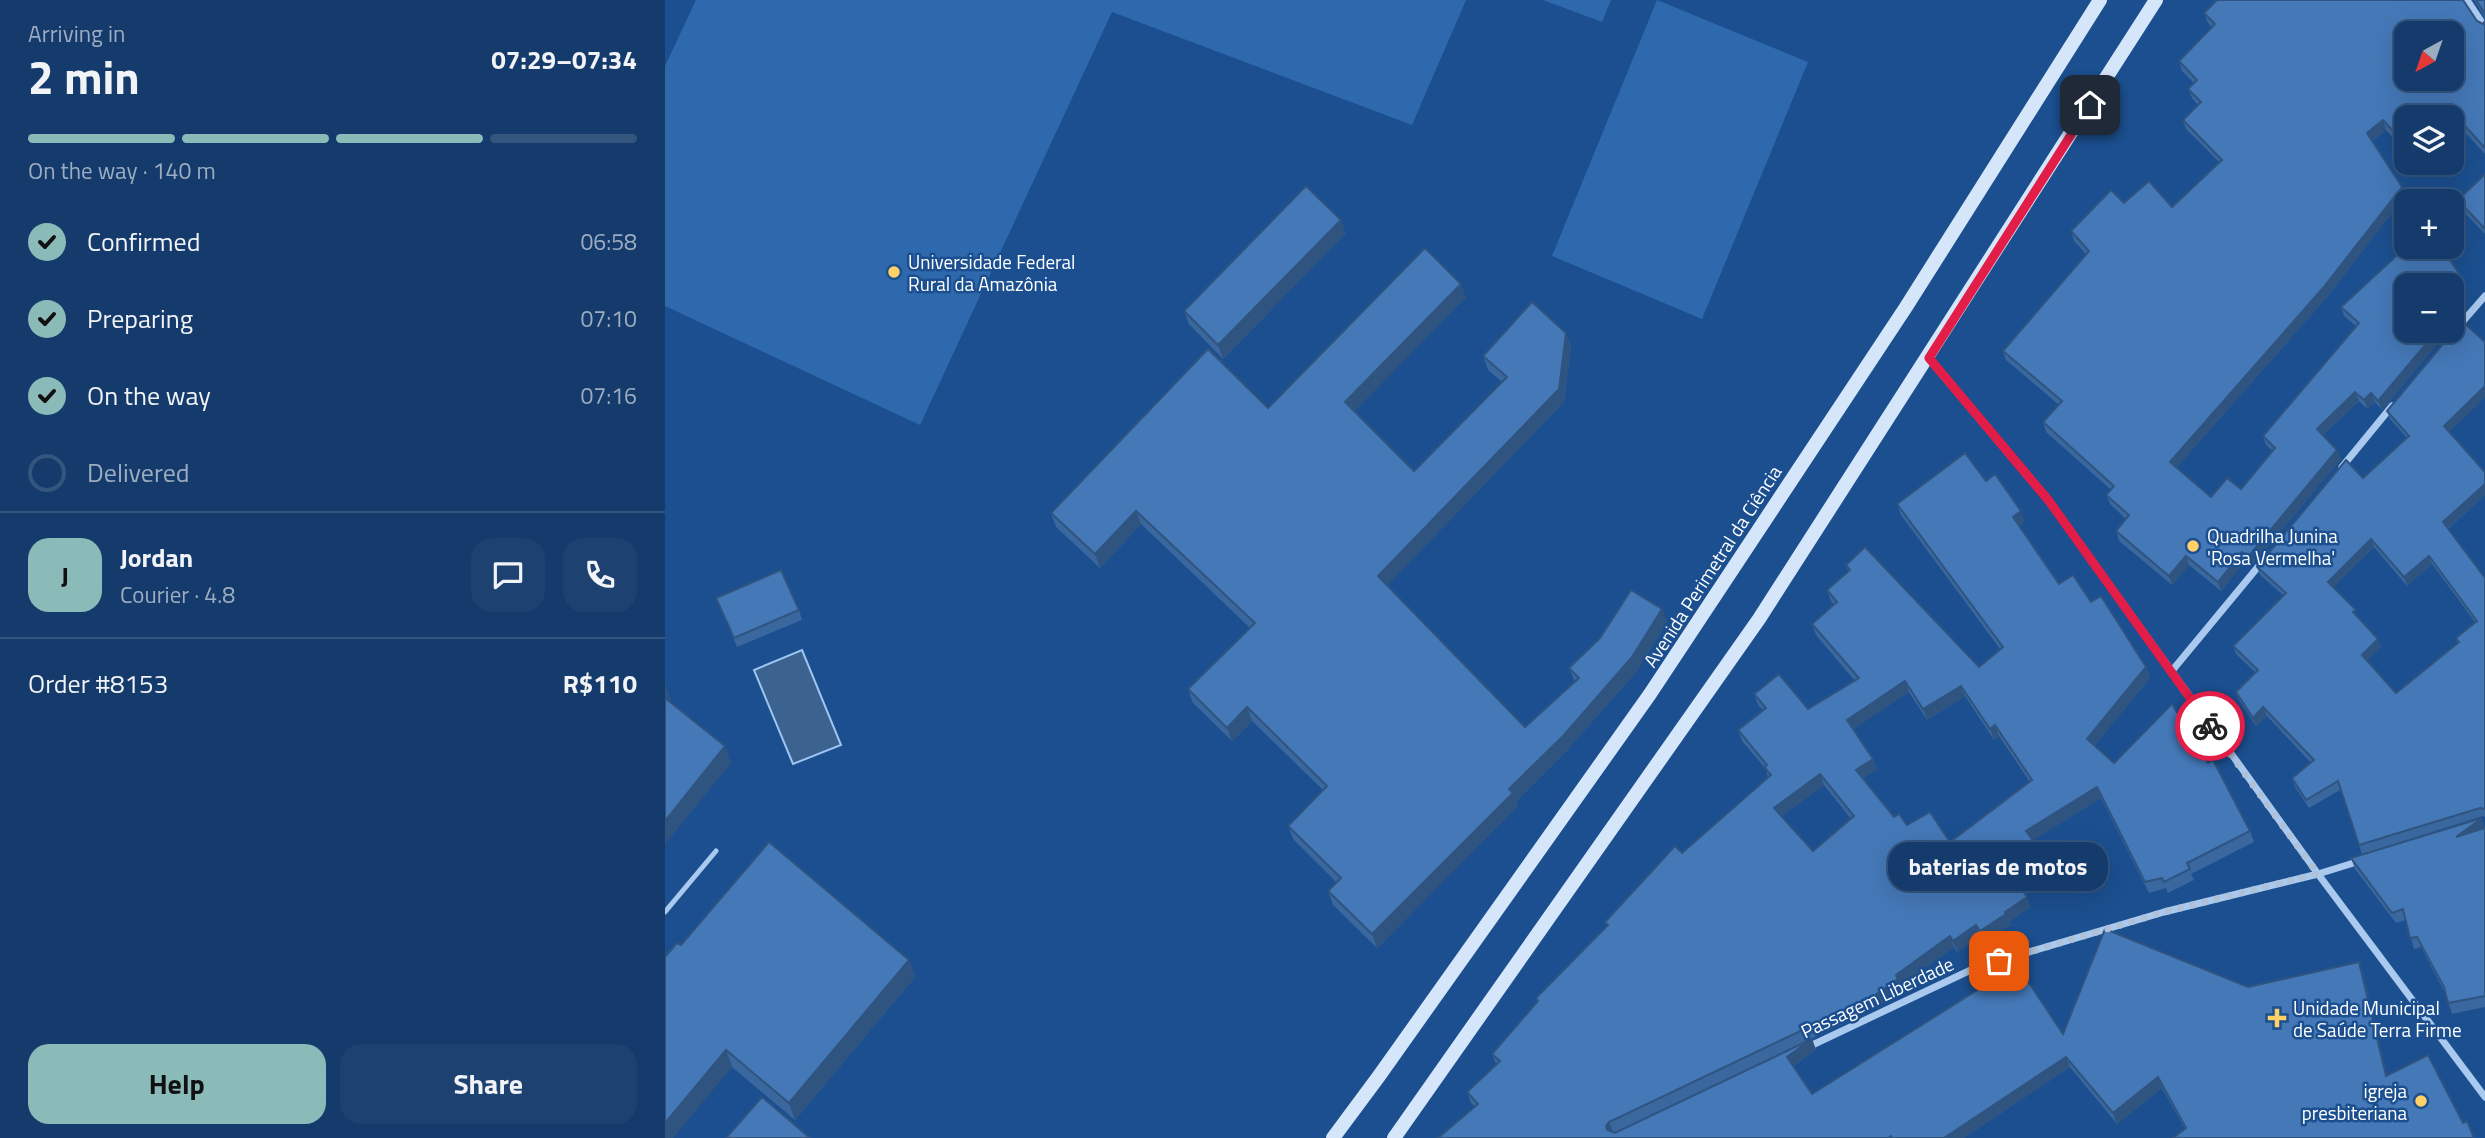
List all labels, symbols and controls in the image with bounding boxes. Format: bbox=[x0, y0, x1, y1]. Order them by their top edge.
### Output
text: Arriving in bbox=[28, 16, 125, 51]
north arrow bbox=[2394, 21, 2464, 91]
map controls bbox=[2394, 21, 2464, 343]
text: 07:29–07:34 bbox=[491, 40, 637, 79]
text: 2 min bbox=[28, 42, 140, 112]
pin bbox=[2060, 75, 2120, 135]
icon: home bbox=[2071, 86, 2109, 124]
button: layers bbox=[2394, 105, 2464, 175]
text: On the way · 140 m bbox=[28, 153, 216, 188]
button: + bbox=[2394, 189, 2464, 259]
text: Confirmed bbox=[87, 222, 201, 261]
icon: check bbox=[28, 223, 66, 261]
text: 06:58 bbox=[580, 224, 637, 259]
place label: Universidade Federal Rural da Amazônia bbox=[908, 247, 1076, 298]
marker: Universidade Federal Rural da Amazônia bbox=[886, 264, 902, 280]
button: − bbox=[2394, 273, 2464, 343]
text: Preparing bbox=[87, 299, 193, 338]
icon: check bbox=[28, 300, 66, 338]
text: 07:10 bbox=[580, 301, 637, 336]
text: On the way bbox=[87, 376, 211, 415]
icon: check bbox=[28, 377, 66, 415]
text: 07:16 bbox=[580, 378, 637, 413]
text: Delivered bbox=[87, 453, 190, 492]
street label: Avenida Perimetral da Ciência bbox=[1636, 459, 1789, 673]
place label: Quadrilha Junina 'Rosa Vermelha' bbox=[2207, 521, 2338, 572]
text: Jordan bbox=[120, 538, 193, 577]
button: chat bbox=[471, 538, 545, 612]
button: phone bbox=[563, 538, 637, 612]
marker: Quadrilha Junina 'Rosa Vermelha' bbox=[2185, 538, 2201, 554]
text: J bbox=[61, 556, 69, 595]
text: Courier · 4.8 bbox=[120, 577, 235, 612]
text: Order #8153 bbox=[28, 664, 168, 703]
text: R$110 bbox=[563, 664, 637, 703]
courier bbox=[2175, 691, 2245, 761]
icon: bike bbox=[2191, 707, 2229, 745]
callout: baterias de motos bbox=[1889, 842, 2109, 891]
text: baterias de motos bbox=[1909, 849, 2087, 884]
pin bbox=[1969, 931, 2029, 991]
icon: bag bbox=[1980, 942, 2018, 980]
street label: Passagem Liberdade bbox=[1796, 949, 1958, 1045]
place label: Unidade Municipal de Saúde Terra Firme bbox=[2293, 993, 2461, 1044]
marker: Unidade Municipal de Saúde Terra Firme bbox=[2267, 1008, 2287, 1028]
button: Help bbox=[28, 1044, 326, 1124]
button: Share bbox=[340, 1044, 637, 1124]
place label: igreja presbiteriana bbox=[2302, 1076, 2407, 1127]
marker: igreja presbiteriana bbox=[2413, 1093, 2429, 1109]

